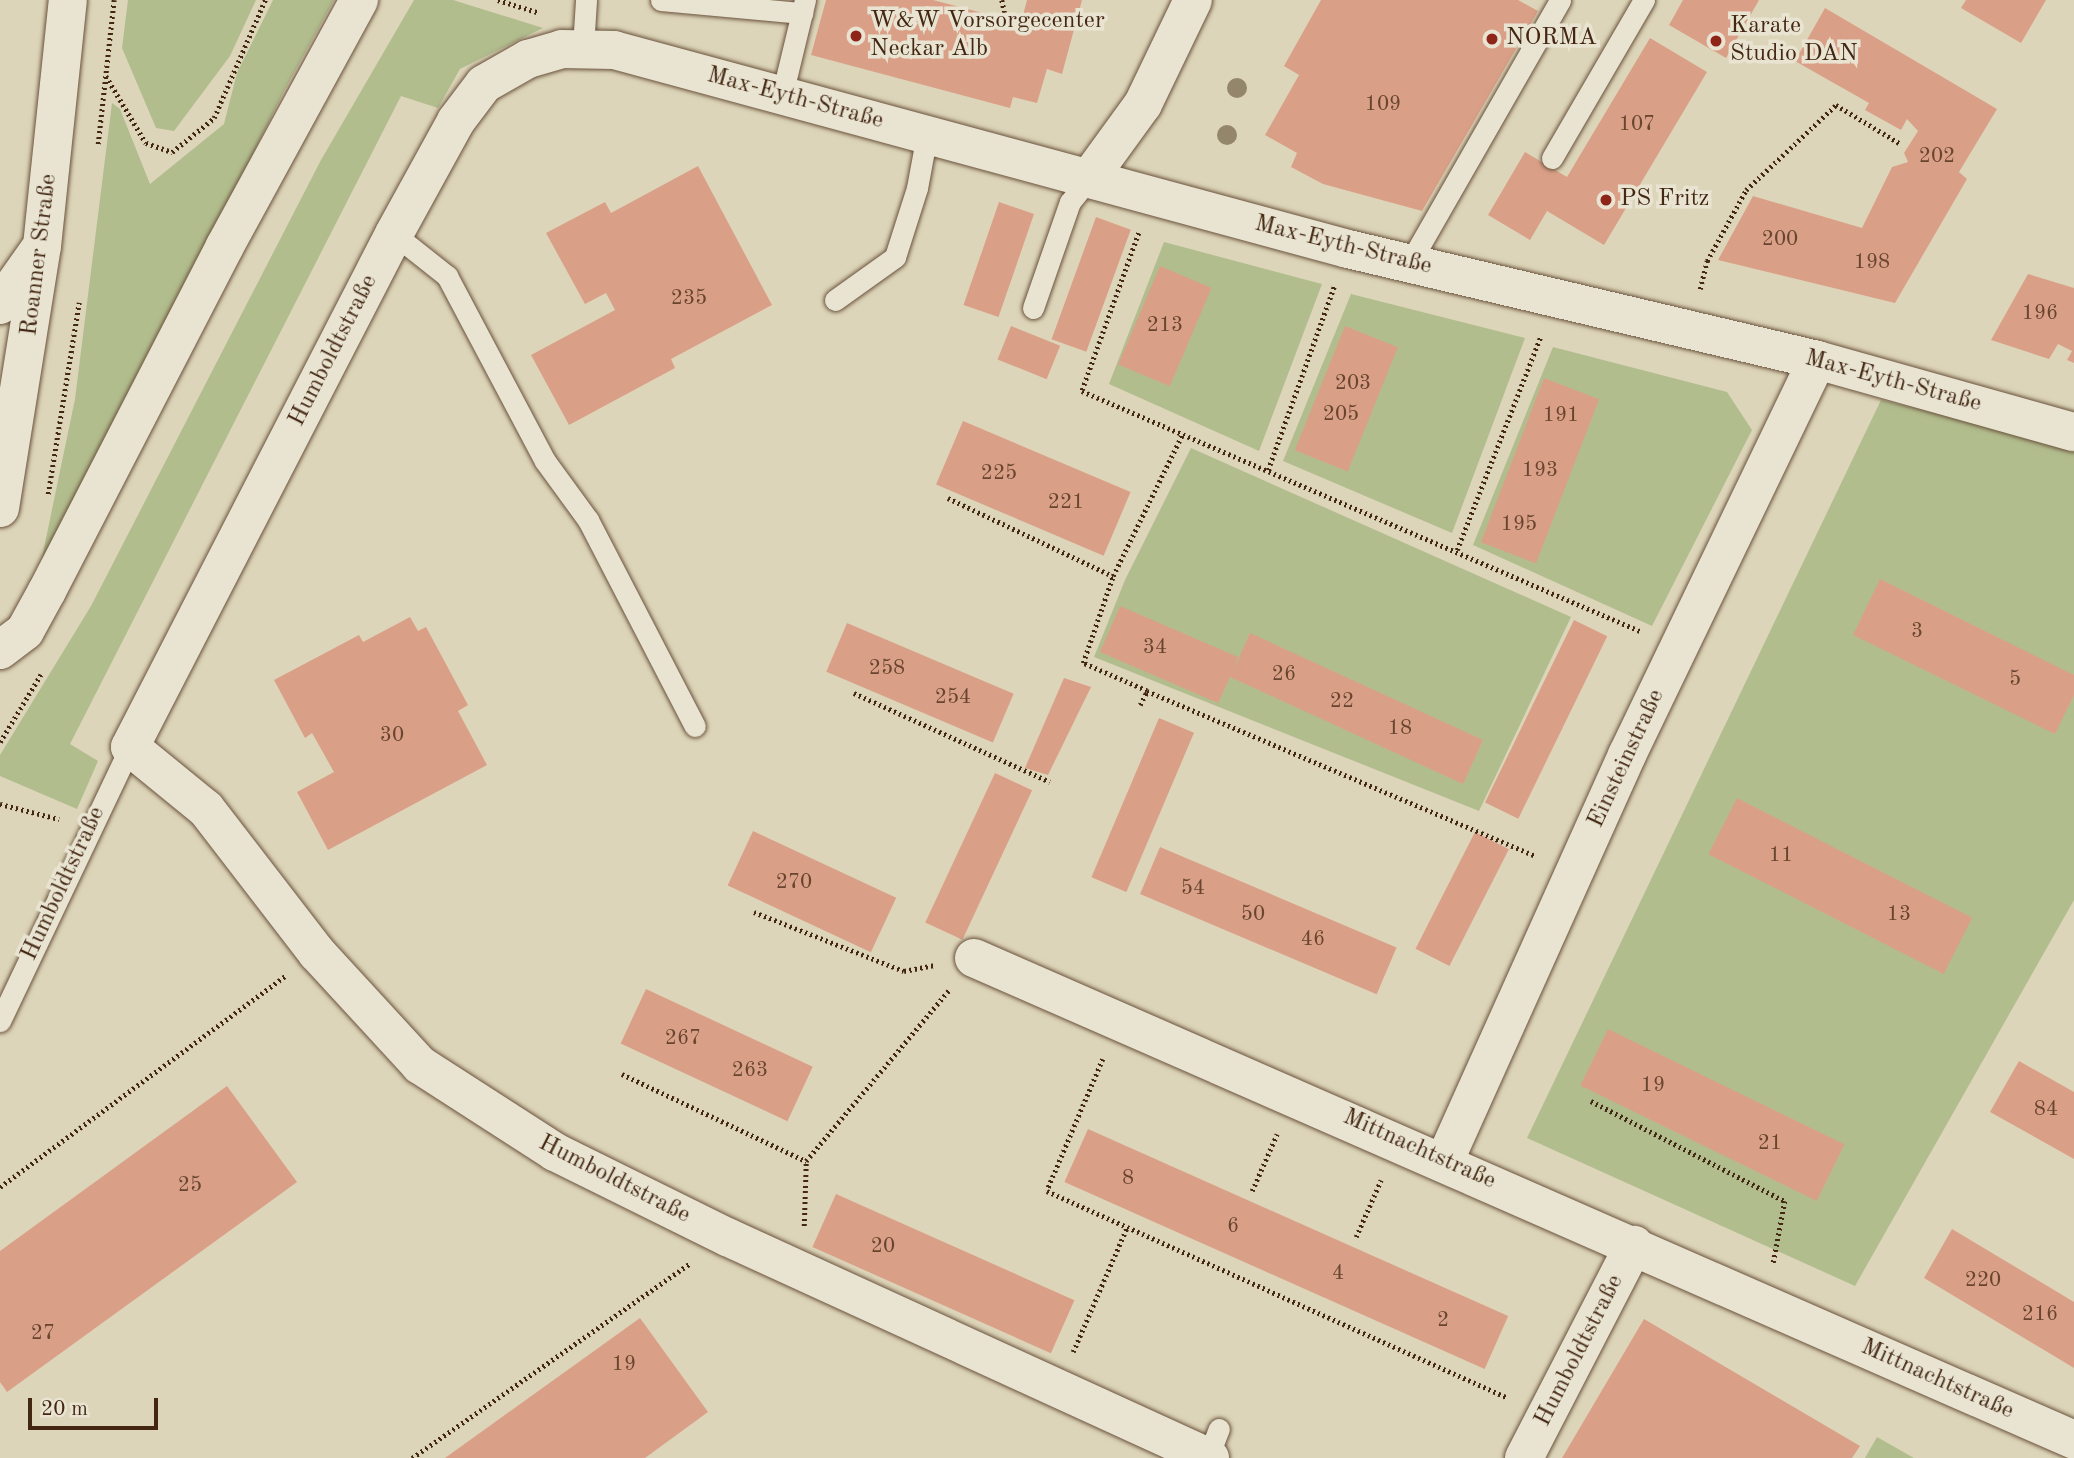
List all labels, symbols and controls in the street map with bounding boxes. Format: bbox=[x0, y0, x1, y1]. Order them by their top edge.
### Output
place label: W&W Vorsorgecenter Neckar Alb bbox=[870, 8, 1105, 64]
place label: Karate Studio DAN bbox=[1730, 13, 1858, 69]
place label: NORMA bbox=[1506, 25, 1597, 53]
marker: W&W Vorsorgecenter Neckar Alb bbox=[848, 28, 864, 44]
marker: NORMA bbox=[1484, 31, 1500, 47]
marker: Karate Studio DAN bbox=[1708, 33, 1724, 49]
street label: Max-Eyth-Straße bbox=[704, 62, 886, 136]
house number: 109 bbox=[1365, 92, 1401, 118]
house number: 107 bbox=[1619, 112, 1655, 138]
house number: 202 bbox=[1919, 144, 1955, 170]
street label: Roanner Straße bbox=[16, 172, 64, 338]
place label: PS Fritz bbox=[1620, 186, 1709, 214]
marker: PS Fritz bbox=[1598, 192, 1614, 208]
street label: Max-Eyth-Straße bbox=[1251, 210, 1435, 282]
house number: 200 bbox=[1762, 227, 1798, 253]
house number: 198 bbox=[1854, 250, 1890, 276]
street label: Humboldtstraße bbox=[283, 270, 385, 432]
house number: 235 bbox=[671, 286, 707, 312]
house number: 196 bbox=[2022, 301, 2058, 327]
house number: 213 bbox=[1147, 313, 1183, 339]
street label: Max-Eyth-Straße bbox=[1802, 345, 1984, 419]
house number: 203 bbox=[1335, 371, 1371, 397]
house number: 205 bbox=[1323, 402, 1359, 428]
house number: 191 bbox=[1543, 403, 1579, 429]
house number: 193 bbox=[1522, 458, 1558, 484]
house number: 225 bbox=[981, 461, 1017, 487]
house number: 221 bbox=[1048, 490, 1084, 516]
house number: 195 bbox=[1501, 512, 1537, 538]
house number: 3 bbox=[1911, 619, 1923, 645]
house number: 34 bbox=[1143, 635, 1167, 661]
house number: 258 bbox=[869, 656, 905, 682]
house number: 26 bbox=[1272, 662, 1296, 688]
house number: 5 bbox=[2009, 667, 2021, 693]
house number: 254 bbox=[935, 685, 971, 711]
street label: Einsteinstraße bbox=[1582, 685, 1672, 833]
house number: 22 bbox=[1330, 689, 1354, 715]
house number: 18 bbox=[1388, 716, 1412, 742]
house number: 30 bbox=[380, 723, 404, 749]
street label: Humboldtstraße bbox=[16, 802, 112, 966]
house number: 11 bbox=[1769, 843, 1793, 869]
house number: 270 bbox=[776, 870, 812, 896]
house number: 54 bbox=[1181, 876, 1205, 902]
house number: 50 bbox=[1241, 902, 1265, 928]
house number: 13 bbox=[1887, 902, 1911, 928]
house number: 46 bbox=[1301, 927, 1325, 953]
house number: 267 bbox=[665, 1026, 701, 1052]
house number: 263 bbox=[732, 1058, 768, 1084]
house number: 19 bbox=[1641, 1073, 1665, 1099]
house number: 84 bbox=[2034, 1097, 2058, 1123]
street label: Mittnachtstraße bbox=[1338, 1103, 1500, 1197]
street label: Humboldtstraße bbox=[533, 1129, 695, 1231]
house number: 21 bbox=[1758, 1131, 1782, 1157]
house number: 8 bbox=[1122, 1166, 1134, 1192]
house number: 25 bbox=[178, 1173, 202, 1199]
house number: 6 bbox=[1227, 1214, 1239, 1240]
house number: 20 bbox=[871, 1234, 895, 1260]
house number: 4 bbox=[1332, 1261, 1344, 1287]
house number: 220 bbox=[1965, 1268, 2001, 1294]
street label: Humboldtstraße bbox=[1529, 1270, 1631, 1432]
house number: 216 bbox=[2022, 1302, 2058, 1328]
house number: 2 bbox=[1437, 1308, 1449, 1334]
house number: 27 bbox=[31, 1321, 55, 1347]
street label: Mittnachtstraße bbox=[1856, 1333, 2018, 1427]
house number: 19 bbox=[612, 1352, 636, 1378]
scale bar bbox=[32, 1384, 161, 1428]
text: 20 m bbox=[41, 1399, 88, 1420]

